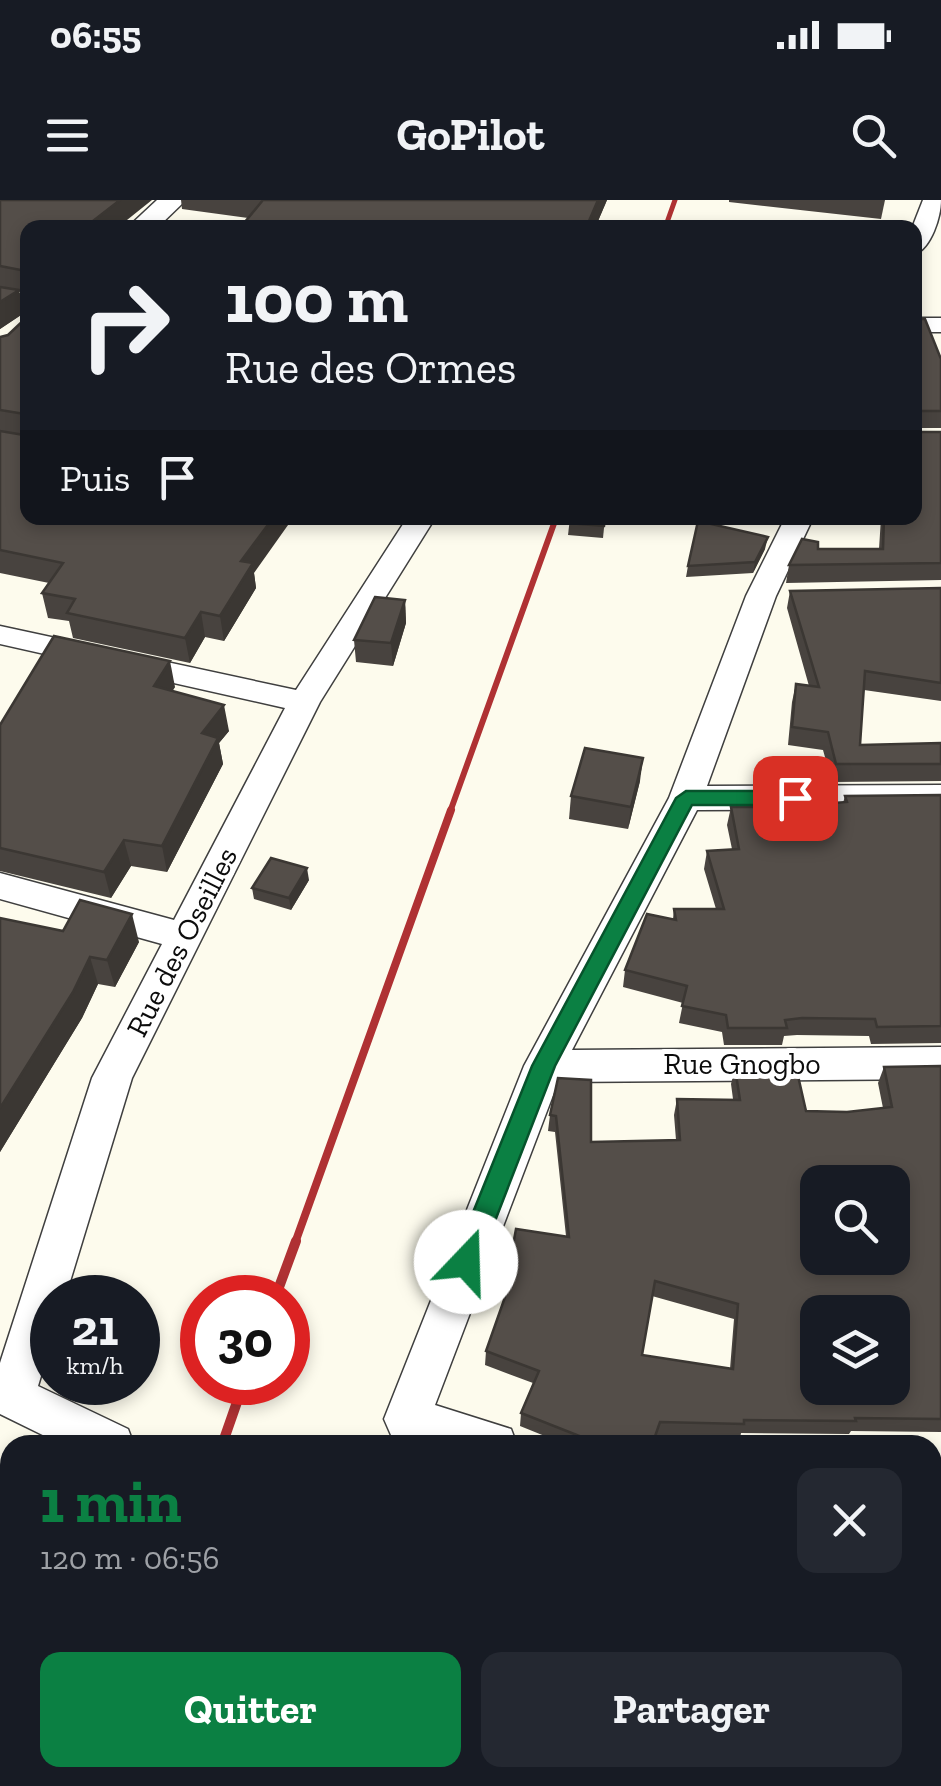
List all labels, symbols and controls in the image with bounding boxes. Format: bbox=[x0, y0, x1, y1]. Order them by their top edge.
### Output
text: 06:55 bbox=[50, 12, 141, 58]
icon: menu bbox=[40, 108, 95, 163]
text: GoPilot bbox=[397, 108, 544, 162]
icon: search bbox=[846, 108, 901, 163]
text: 100 m bbox=[225, 256, 408, 340]
icon: right bbox=[60, 260, 190, 390]
text: Rue des Ormes bbox=[225, 341, 517, 395]
icon: arrive bbox=[150, 450, 205, 505]
text: Puis bbox=[60, 455, 130, 501]
pin bbox=[753, 756, 838, 841]
icon: arrive bbox=[768, 771, 823, 826]
street label: Rue des Oseilles bbox=[119, 841, 245, 1043]
street label: Rue Gnogbo bbox=[663, 1046, 821, 1082]
map controls bbox=[800, 1165, 910, 1405]
button: search bbox=[800, 1165, 910, 1275]
position arrow bbox=[414, 1210, 518, 1314]
speed limit sign: 30 bbox=[180, 1275, 310, 1405]
button: layers bbox=[800, 1295, 910, 1405]
text: 21 bbox=[71, 1298, 119, 1358]
text: km/h bbox=[66, 1350, 124, 1380]
text: 1 min bbox=[40, 1465, 182, 1537]
button: close bbox=[797, 1468, 902, 1573]
text: 120 m · 06:56 bbox=[40, 1539, 220, 1577]
button: Quitter bbox=[40, 1652, 461, 1767]
button: Partager bbox=[481, 1652, 902, 1767]

